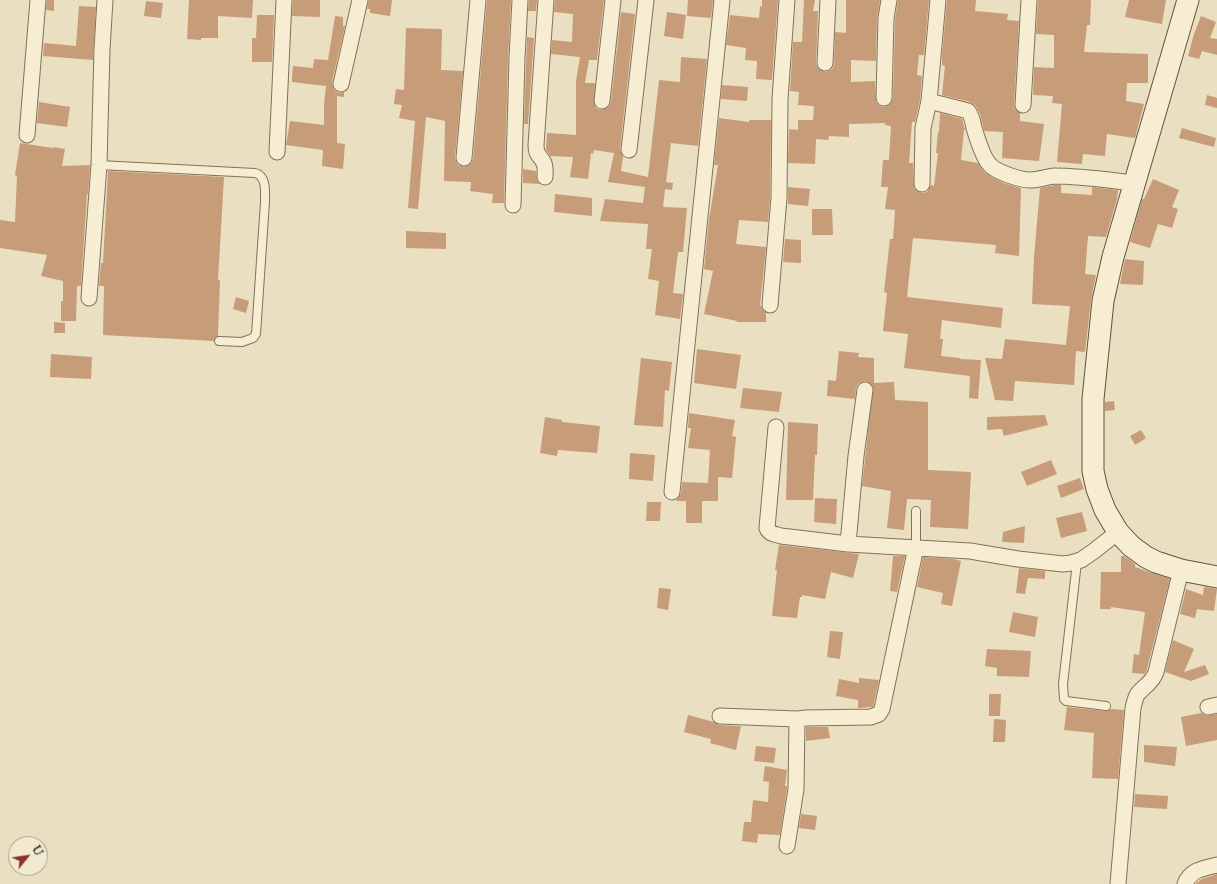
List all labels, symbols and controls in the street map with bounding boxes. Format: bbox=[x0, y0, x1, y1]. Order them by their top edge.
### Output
north arrow bbox=[8, 836, 48, 876]
text: U bbox=[29, 843, 46, 858]

